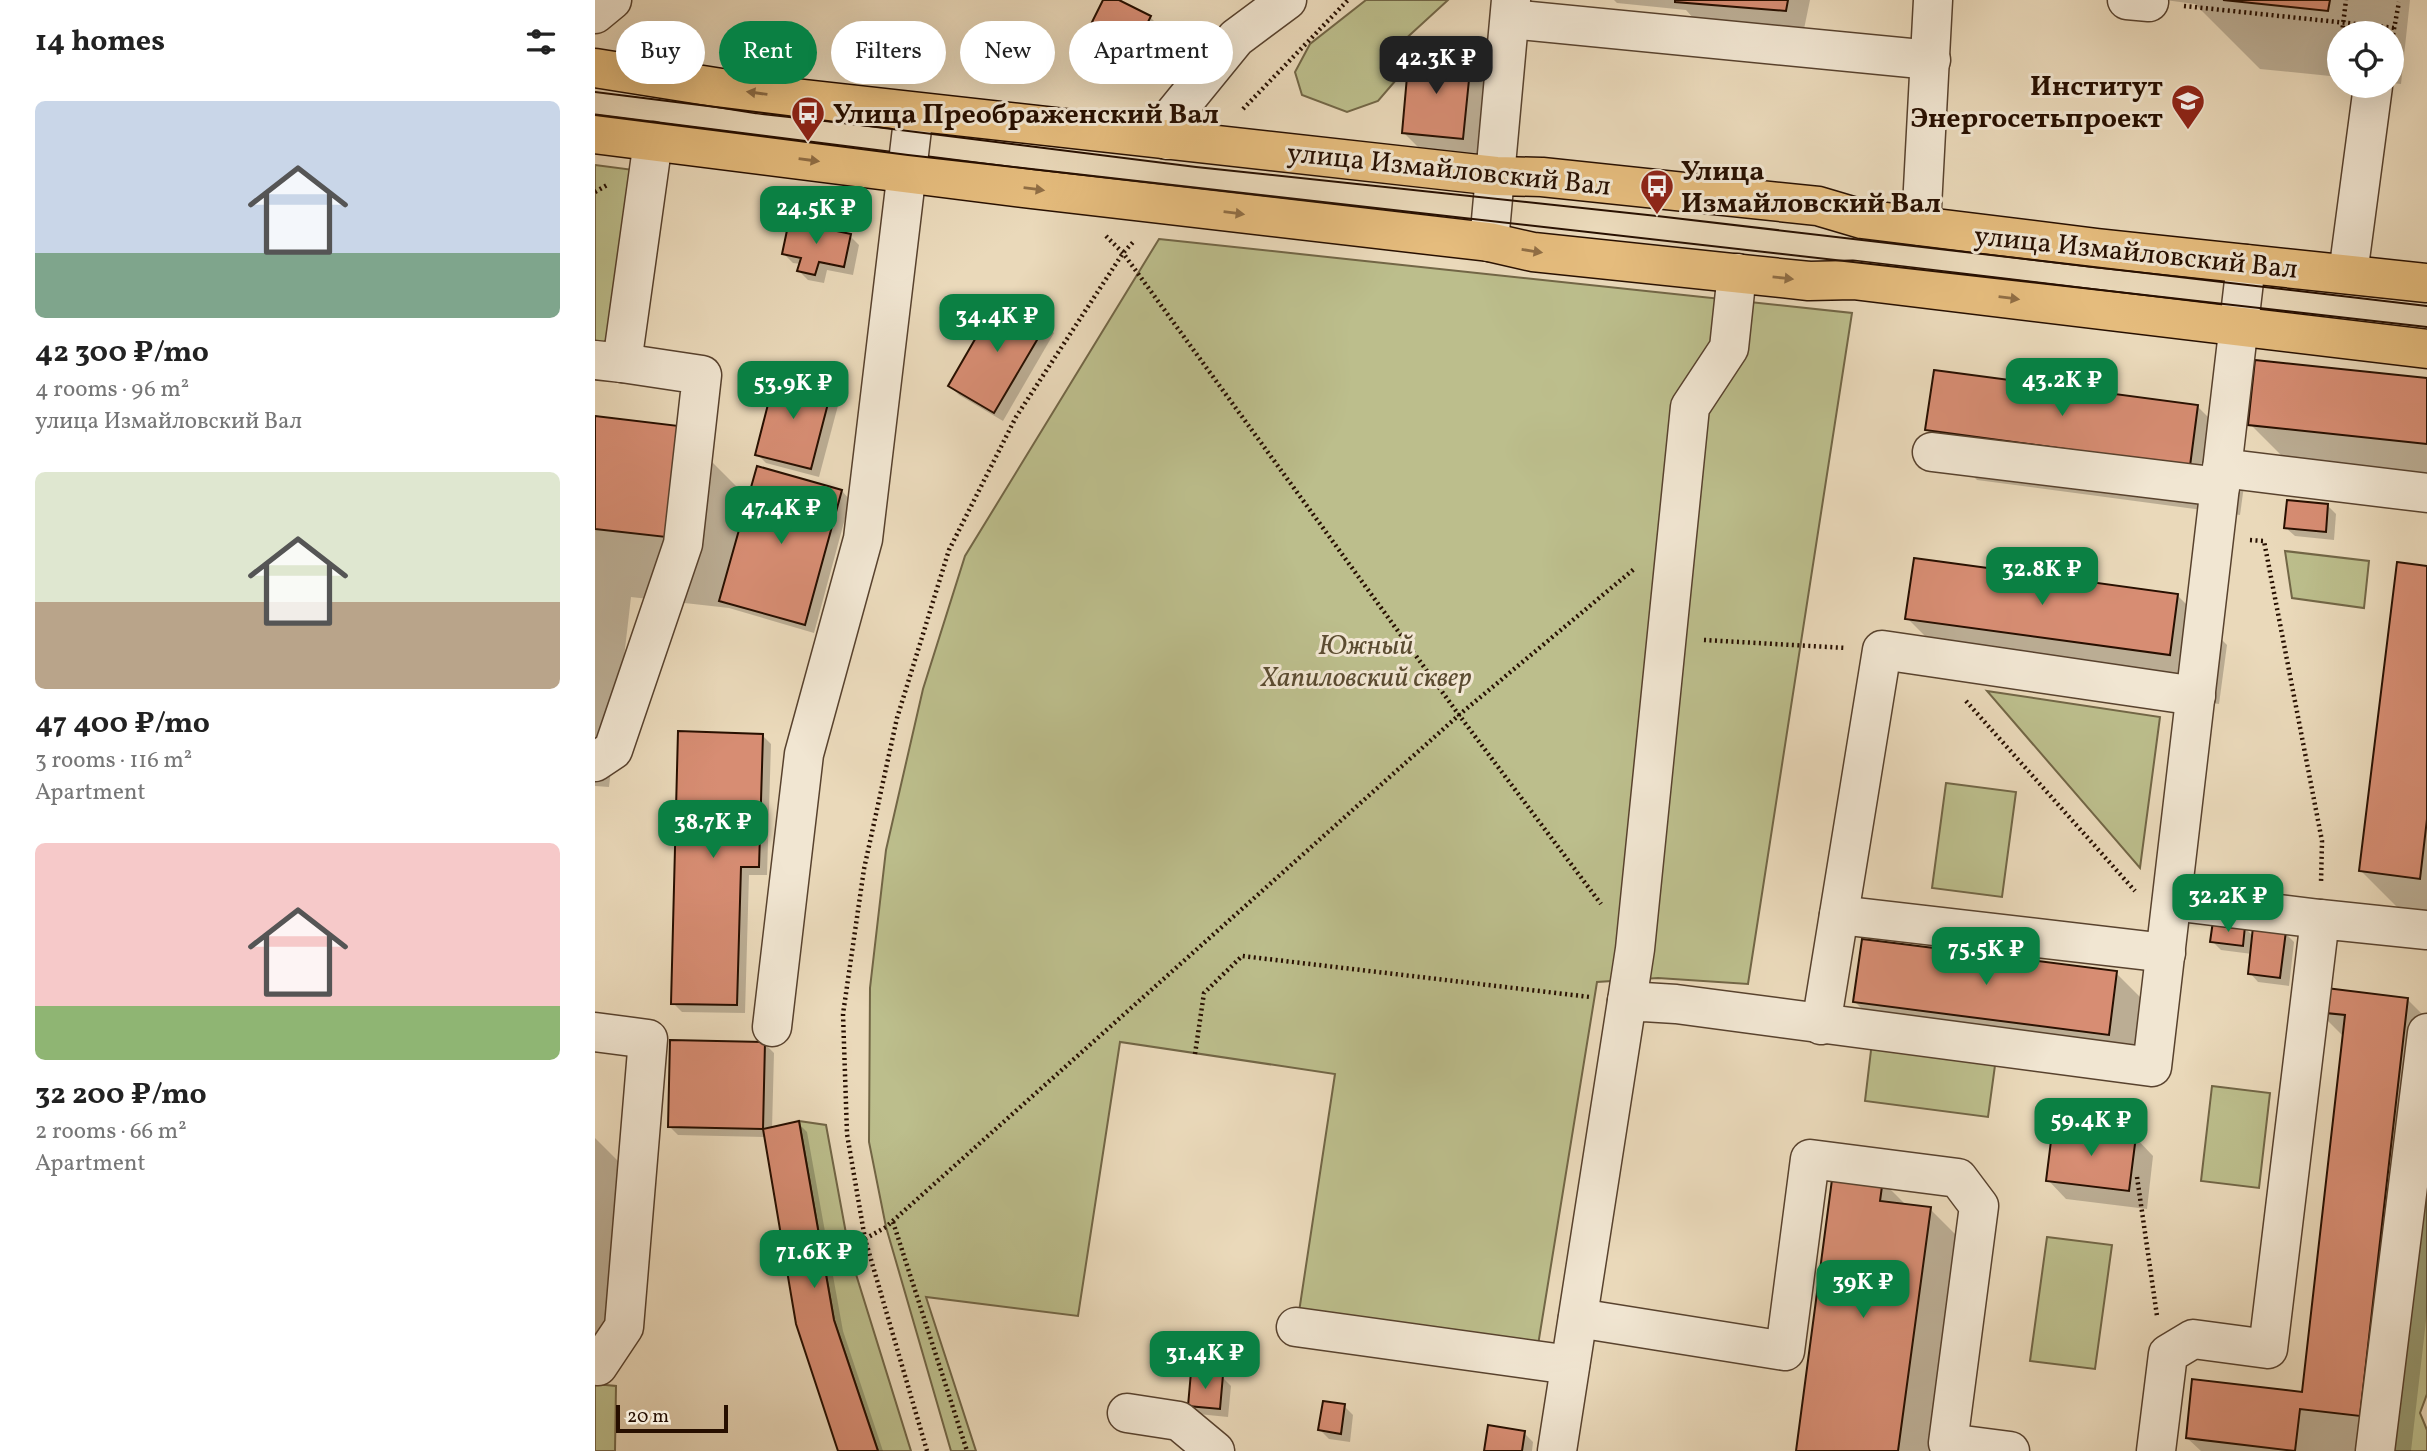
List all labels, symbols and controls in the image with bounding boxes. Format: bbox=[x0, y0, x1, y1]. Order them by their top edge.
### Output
text: 14 homes bbox=[35, 21, 165, 63]
chip: Buy bbox=[616, 21, 705, 84]
chip: Rent bbox=[719, 21, 817, 84]
chip: Filters bbox=[831, 21, 946, 84]
chip: New bbox=[960, 21, 1055, 84]
chip: Apartment bbox=[1069, 21, 1233, 84]
map controls bbox=[2327, 21, 2404, 98]
button: locate bbox=[2327, 21, 2404, 98]
icon: filters bbox=[522, 23, 560, 61]
pin: 42.3K ₽ bbox=[1371, 36, 1501, 96]
text: 42.3K ₽ bbox=[1396, 43, 1476, 75]
place label: Институт Энергосетьпроект bbox=[1910, 68, 2164, 139]
school or university icon: Институт Энергосетьпроект bbox=[2169, 82, 2207, 131]
one-way arrow bbox=[746, 88, 768, 99]
bus stop icon: Улица Преображенский Вал bbox=[789, 94, 827, 143]
place label: Улица Преображенский Вал bbox=[833, 96, 1219, 135]
street label: улица Измайловский Вал bbox=[1285, 134, 1612, 207]
icon: home bbox=[235, 147, 361, 273]
place label: Улица Измайловский Вал bbox=[1681, 153, 1941, 224]
one-way arrow bbox=[798, 155, 820, 166]
bus stop icon: Улица Измайловский Вал bbox=[1638, 167, 1676, 216]
one-way arrow bbox=[1023, 184, 1045, 195]
pin: 24.5K ₽ bbox=[751, 187, 881, 246]
text: 24.5K ₽ bbox=[776, 193, 856, 225]
one-way arrow bbox=[1223, 207, 1245, 218]
street label: улица Измайловский Вал bbox=[1972, 217, 2299, 290]
one-way arrow bbox=[1521, 246, 1543, 257]
one-way arrow bbox=[1772, 273, 1794, 284]
one-way arrow bbox=[1998, 293, 2020, 304]
pin: 34.4K ₽ bbox=[932, 294, 1062, 354]
text: 34.4K ₽ bbox=[955, 301, 1039, 333]
text: 42 300 ₽/mo bbox=[35, 332, 209, 374]
pin: 43.2K ₽ bbox=[1997, 358, 2127, 418]
pin: 53.9K ₽ bbox=[728, 362, 858, 421]
text: 43.2K ₽ bbox=[2022, 365, 2102, 397]
text: 53.9K ₽ bbox=[753, 368, 833, 400]
text: 4 rooms · 96 m² bbox=[35, 374, 189, 406]
text: улица Измайловский Вал bbox=[35, 406, 302, 438]
pin: 47.4K ₽ bbox=[716, 486, 846, 546]
text: 47.4K ₽ bbox=[741, 493, 821, 525]
icon: home bbox=[235, 518, 361, 644]
pin: 32.8K ₽ bbox=[1977, 548, 2107, 607]
text: 32.8K ₽ bbox=[2002, 554, 2082, 586]
park label: Южный Хапиловский сквер bbox=[1260, 627, 1471, 698]
text: 47 400 ₽/mo bbox=[35, 703, 210, 745]
text: 3 rooms · 116 m² bbox=[35, 745, 192, 777]
text: Apartment bbox=[35, 777, 146, 809]
pin: 38.7K ₽ bbox=[648, 800, 778, 860]
text: 38.7K ₽ bbox=[674, 807, 752, 839]
pin: 32.2K ₽ bbox=[2163, 874, 2293, 934]
text: 32.2K ₽ bbox=[2188, 881, 2268, 913]
icon: home bbox=[235, 889, 361, 1015]
pin: 75.5K ₽ bbox=[1921, 928, 2051, 987]
text: 75.5K ₽ bbox=[1948, 934, 2024, 966]
text: 32 200 ₽/mo bbox=[35, 1074, 207, 1116]
pin: 59.4K ₽ bbox=[2026, 1098, 2156, 1158]
text: 59.4K ₽ bbox=[2050, 1105, 2132, 1137]
text: 2 rooms · 66 m² bbox=[35, 1116, 187, 1148]
text: Apartment bbox=[35, 1148, 146, 1180]
pin: 71.6K ₽ bbox=[749, 1230, 879, 1290]
text: 71.6K ₽ bbox=[776, 1237, 852, 1269]
pin: 39K ₽ bbox=[1814, 1260, 1912, 1320]
text: 39K ₽ bbox=[1832, 1267, 1894, 1299]
pin: 31.4K ₽ bbox=[1140, 1332, 1270, 1391]
text: 31.4K ₽ bbox=[1166, 1338, 1244, 1370]
scale bar bbox=[616, 1402, 728, 1434]
text: 20 m bbox=[627, 1404, 669, 1430]

